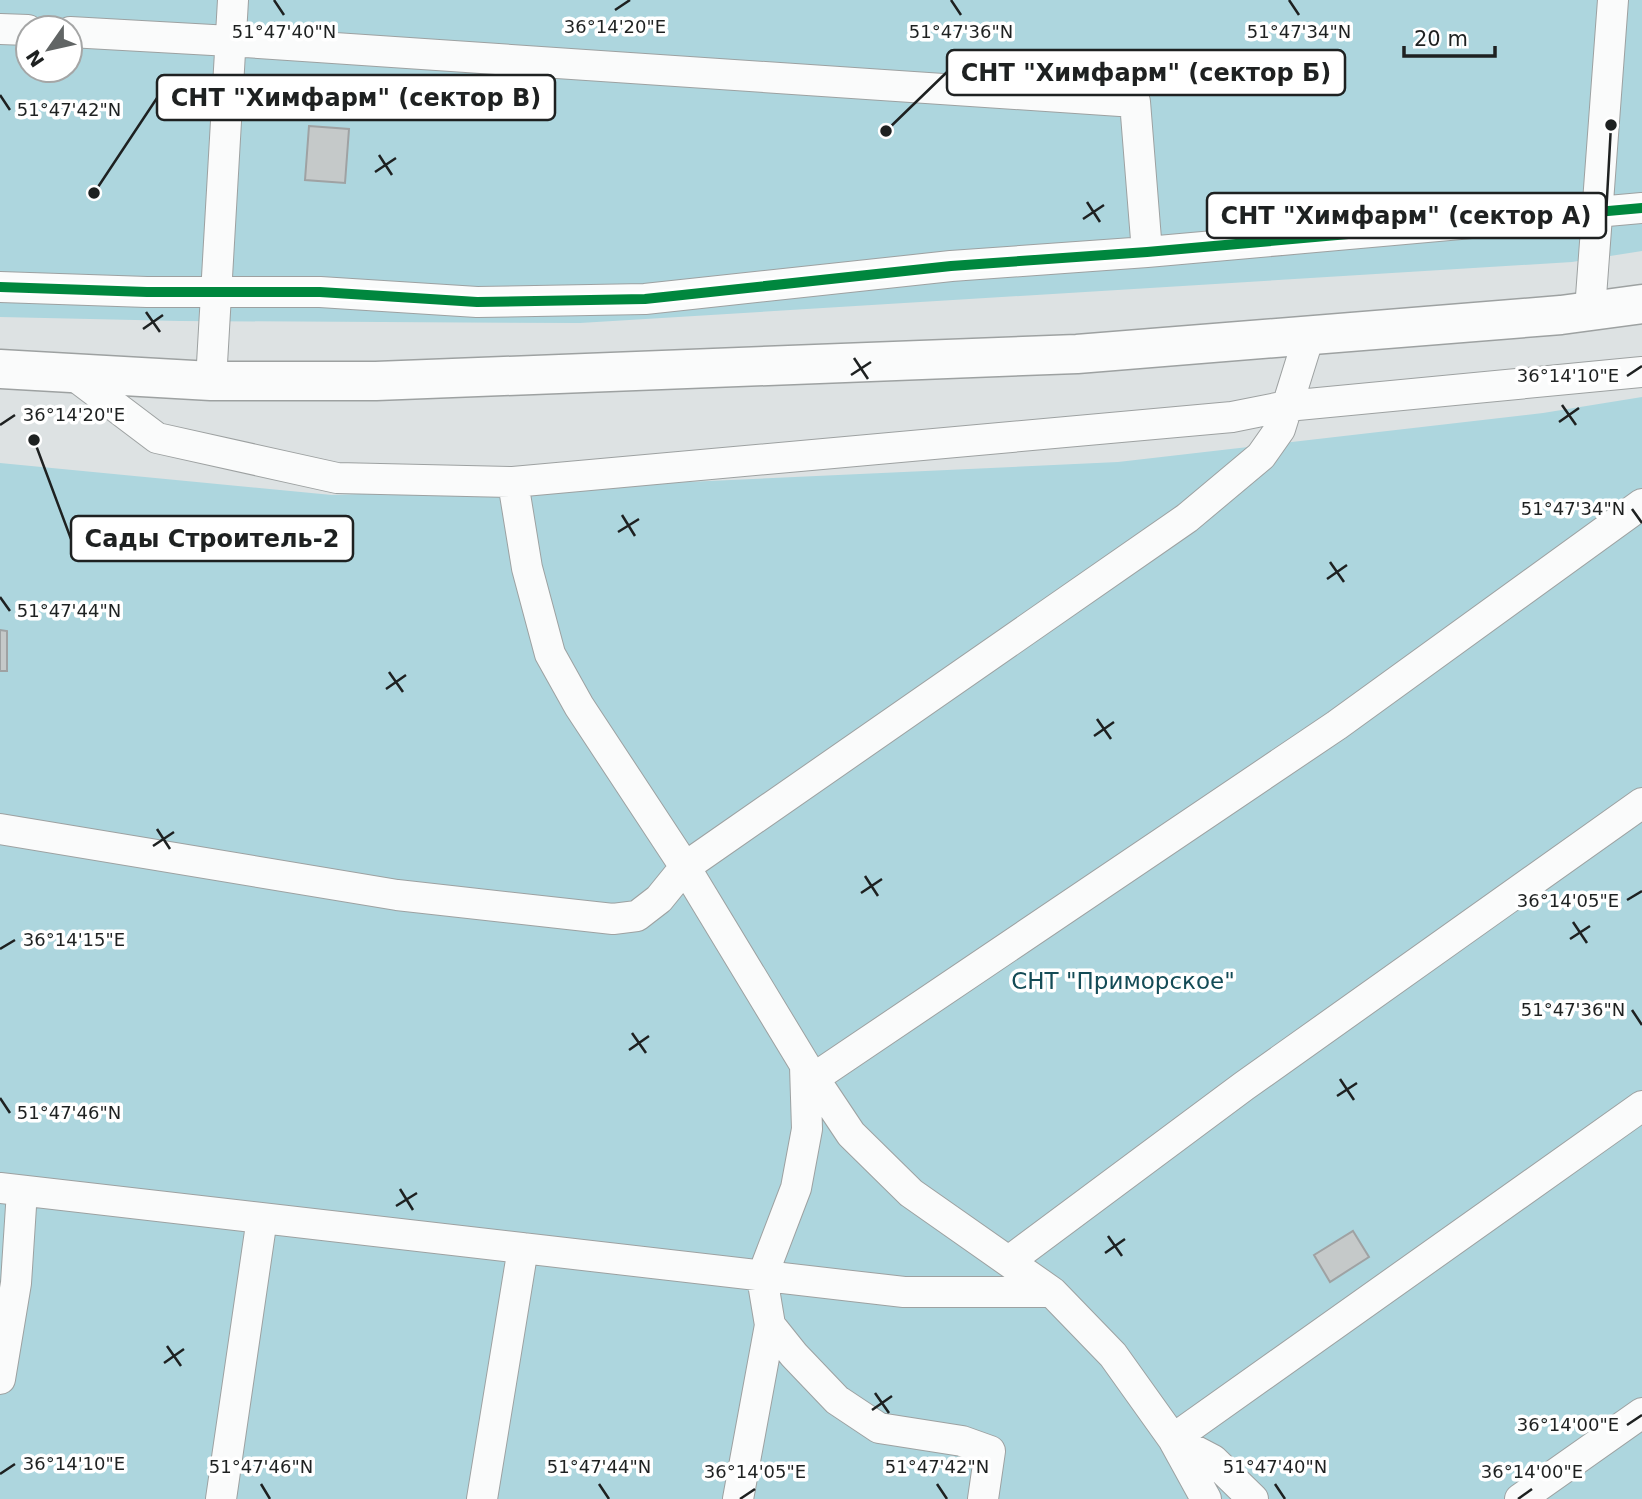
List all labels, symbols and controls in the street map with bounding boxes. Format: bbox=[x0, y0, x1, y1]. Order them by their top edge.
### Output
north arrow bbox=[14, 14, 84, 84]
scale bar bbox=[1404, 14, 1495, 58]
text: 36°14'20"E bbox=[564, 16, 666, 37]
text: 51°47'40"N bbox=[232, 21, 336, 42]
text: 51°47'36"N bbox=[909, 21, 1013, 42]
text: 51°47'34"N bbox=[1247, 21, 1351, 42]
text: 20 m bbox=[1414, 27, 1468, 51]
text: N bbox=[21, 46, 48, 71]
callout: СНТ "Химфарм" (сектор Б) bbox=[947, 50, 1345, 95]
text: СНТ "Химфарм" (сектор Б) bbox=[961, 59, 1331, 87]
callout: СНТ "Химфарм" (сектор В) bbox=[157, 75, 555, 120]
text: СНТ "Химфарм" (сектор В) bbox=[171, 84, 541, 112]
text: 51°47'42"N bbox=[17, 99, 121, 120]
callout: СНТ "Химфарм" (сектор А) bbox=[1207, 193, 1606, 238]
text: СНТ "Химфарм" (сектор А) bbox=[1221, 202, 1591, 230]
text: 36°14'10"E bbox=[1517, 365, 1619, 386]
text: 36°14'20"E bbox=[23, 404, 125, 425]
text: 51°47'34"N bbox=[1521, 498, 1625, 519]
callout: Сады Строитель-2 bbox=[71, 516, 353, 561]
text: Сады Строитель-2 bbox=[85, 525, 339, 553]
text: 51°47'44"N bbox=[17, 600, 121, 621]
text: 36°14'05"E bbox=[1517, 890, 1619, 911]
text: 36°14'15"E bbox=[23, 929, 125, 950]
park label: СНТ "Приморское" bbox=[1011, 968, 1235, 994]
text: 51°47'36"N bbox=[1521, 999, 1625, 1020]
text: 51°47'46"N bbox=[17, 1102, 121, 1123]
text: 36°14'00"E bbox=[1517, 1414, 1619, 1435]
text: 36°14'10"E bbox=[23, 1453, 125, 1474]
text: 51°47'46"N bbox=[209, 1456, 313, 1477]
text: 51°47'44"N bbox=[547, 1456, 651, 1477]
text: 51°47'42"N bbox=[885, 1456, 989, 1477]
text: 51°47'40"N bbox=[1223, 1456, 1327, 1477]
text: 36°14'05"E bbox=[704, 1461, 806, 1482]
text: 36°14'00"E bbox=[1481, 1461, 1583, 1482]

